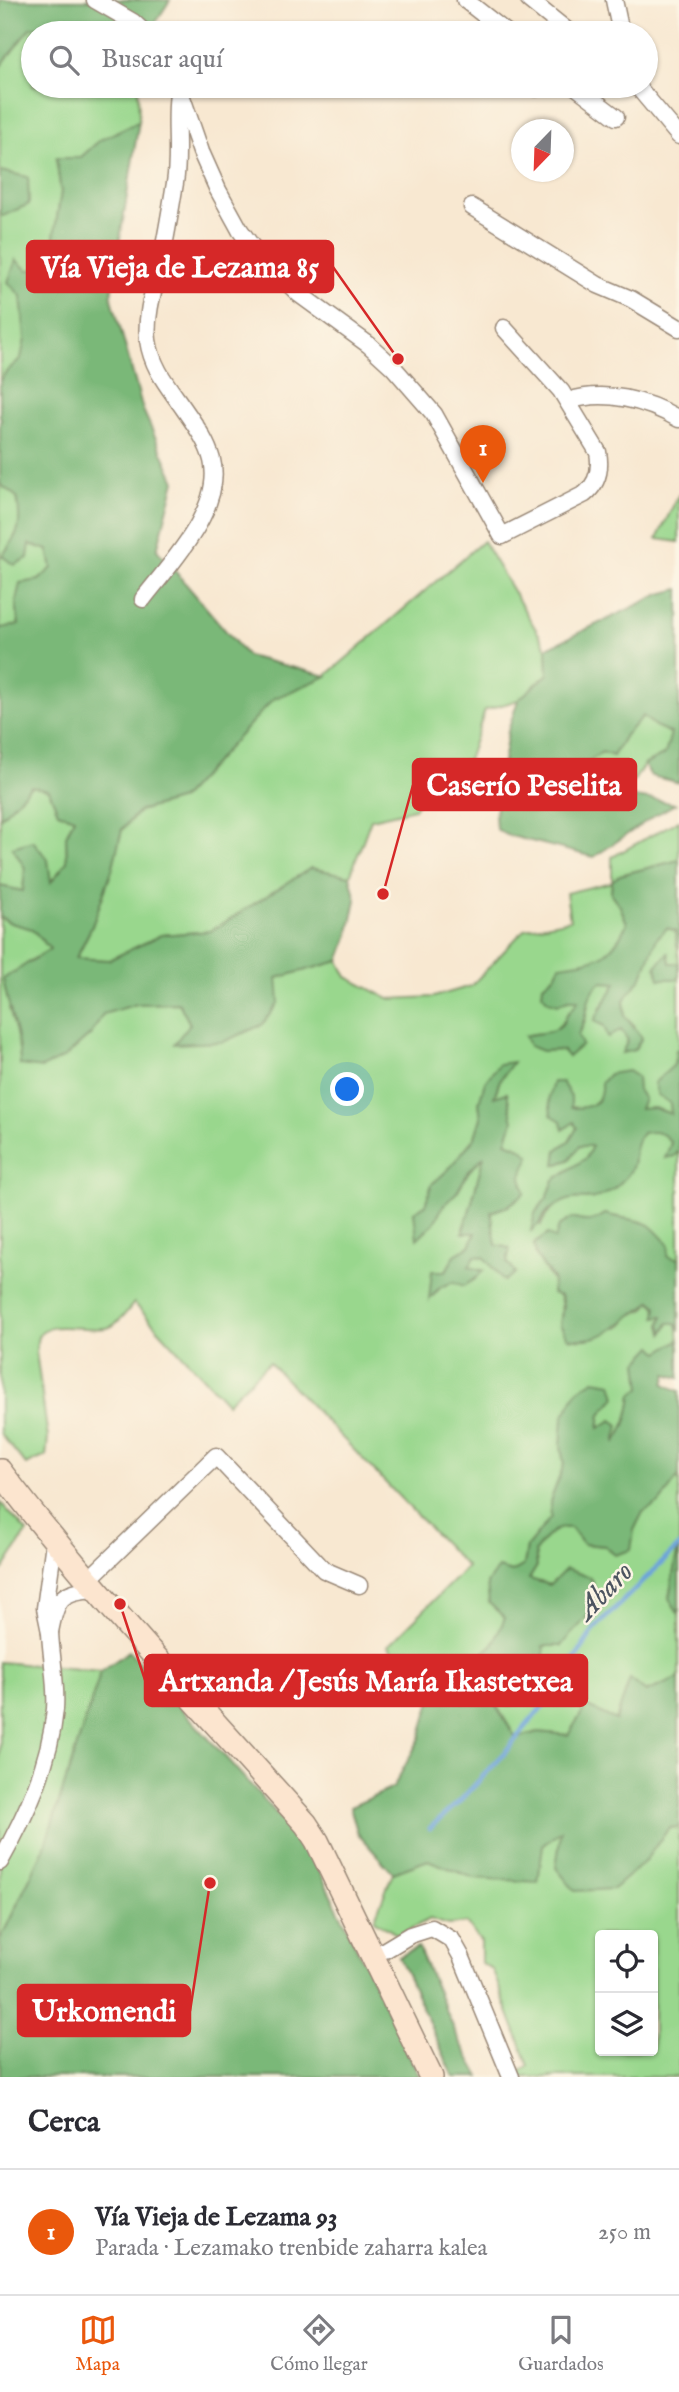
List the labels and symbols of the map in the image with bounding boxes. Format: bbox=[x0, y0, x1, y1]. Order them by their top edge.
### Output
north arrow bbox=[511, 119, 574, 182]
callout: Vía Vieja de Lezama 85 bbox=[27, 241, 333, 292]
text: Vía Vieja de Lezama 85 bbox=[40, 250, 319, 288]
pin: 1 bbox=[460, 425, 506, 483]
callout: Caserío Peselita bbox=[413, 759, 636, 810]
text: Caserío Peselita bbox=[427, 768, 622, 806]
your location bbox=[330, 1072, 364, 1106]
water label: Abaro bbox=[566, 1554, 642, 1631]
callout: Artxanda / Jesús María Ikastetxea bbox=[145, 1655, 587, 1706]
text: Artxanda / Jesús María Ikastetxea bbox=[158, 1664, 574, 1702]
callout: Urkomendi bbox=[18, 1985, 190, 2036]
text: Urkomendi bbox=[32, 1994, 176, 2032]

